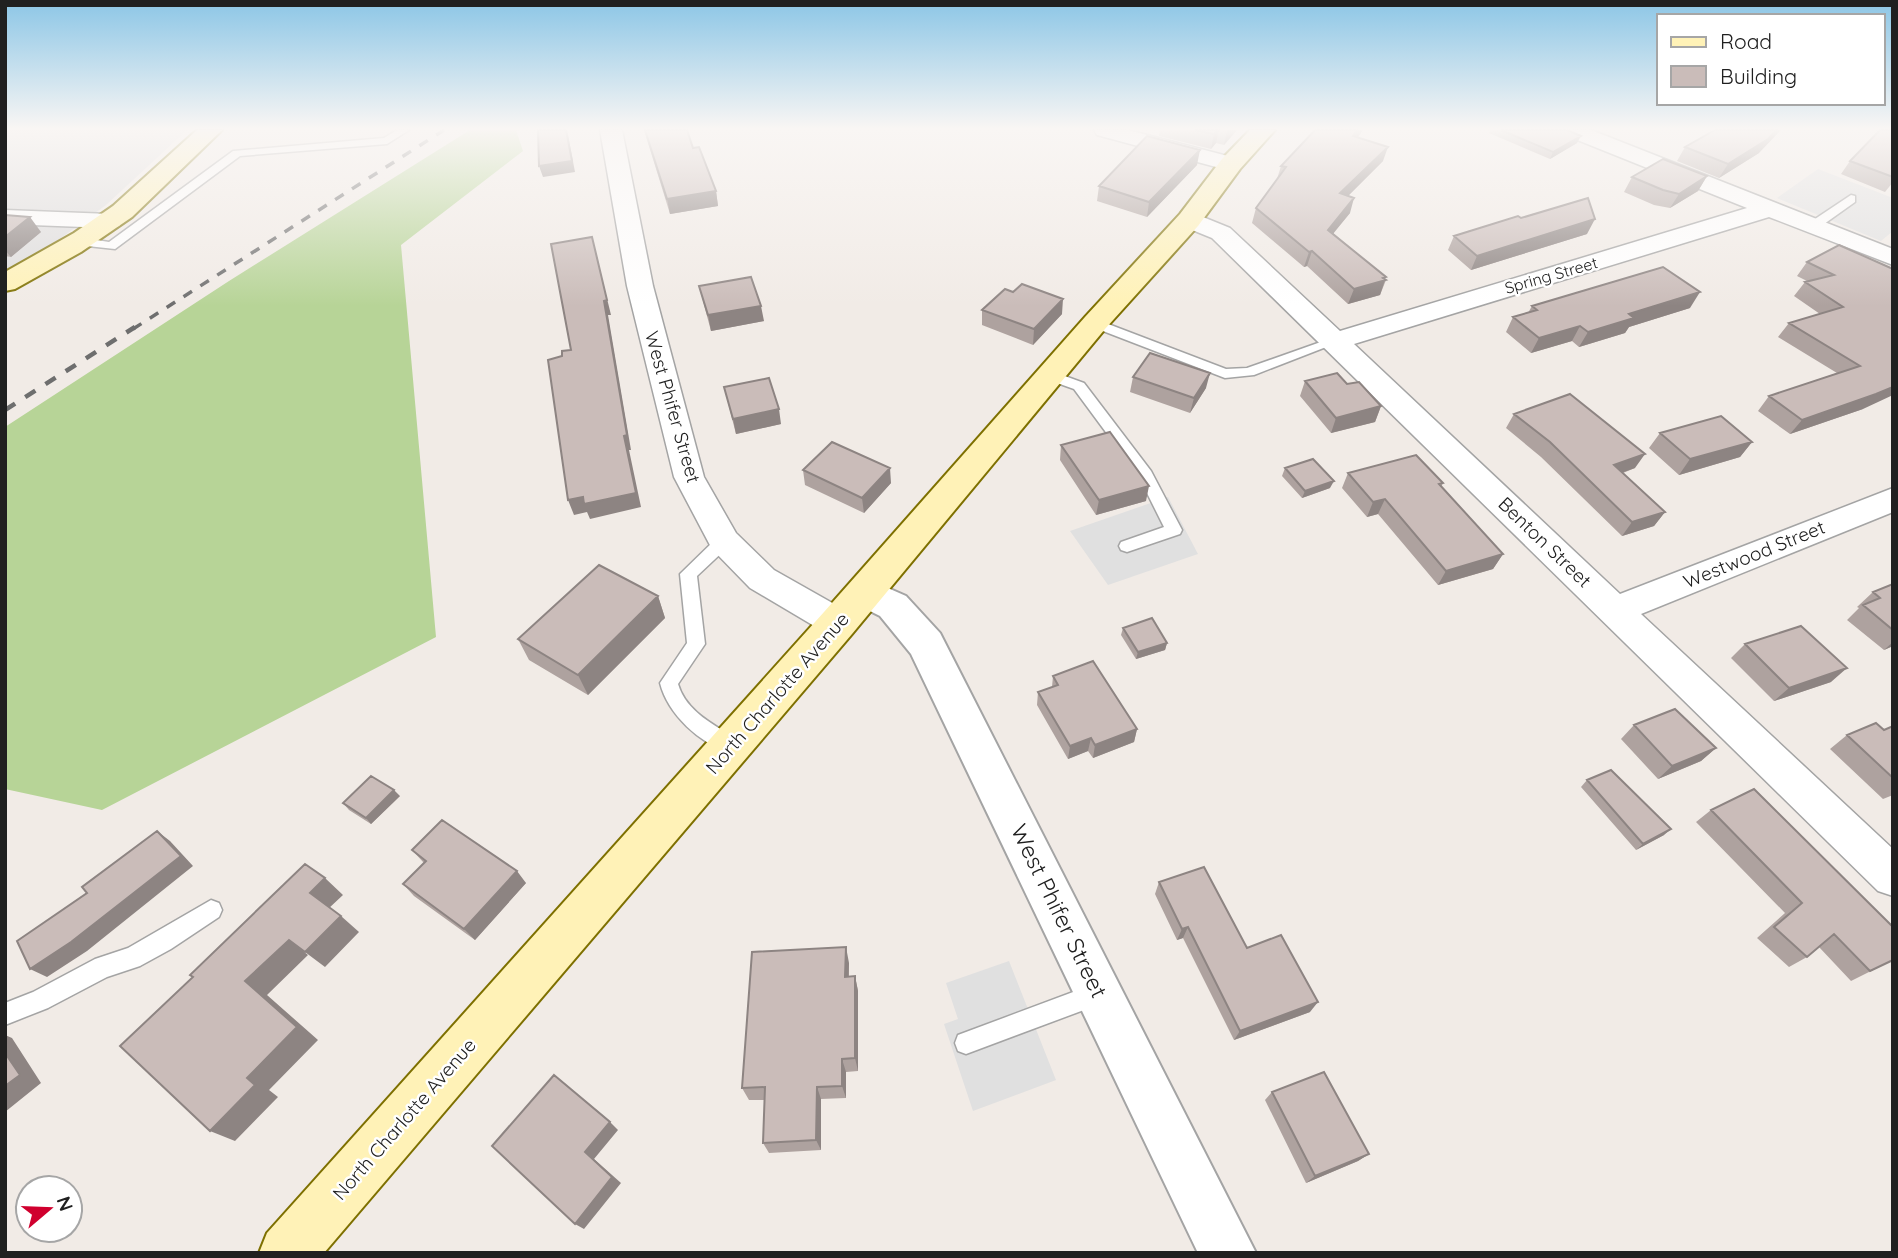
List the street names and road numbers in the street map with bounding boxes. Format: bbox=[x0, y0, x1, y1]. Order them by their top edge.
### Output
street label: Spring Street bbox=[1502, 252, 1600, 298]
street label: West Phifer Street bbox=[640, 328, 706, 486]
street label: Benton Street bbox=[1494, 492, 1596, 592]
street label: Westwood Street bbox=[1680, 515, 1828, 593]
street label: North Charlotte Avenue bbox=[700, 607, 854, 779]
street label: West Phifer Street bbox=[1005, 819, 1114, 1003]
street label: North Charlotte Avenue bbox=[327, 1033, 481, 1205]

